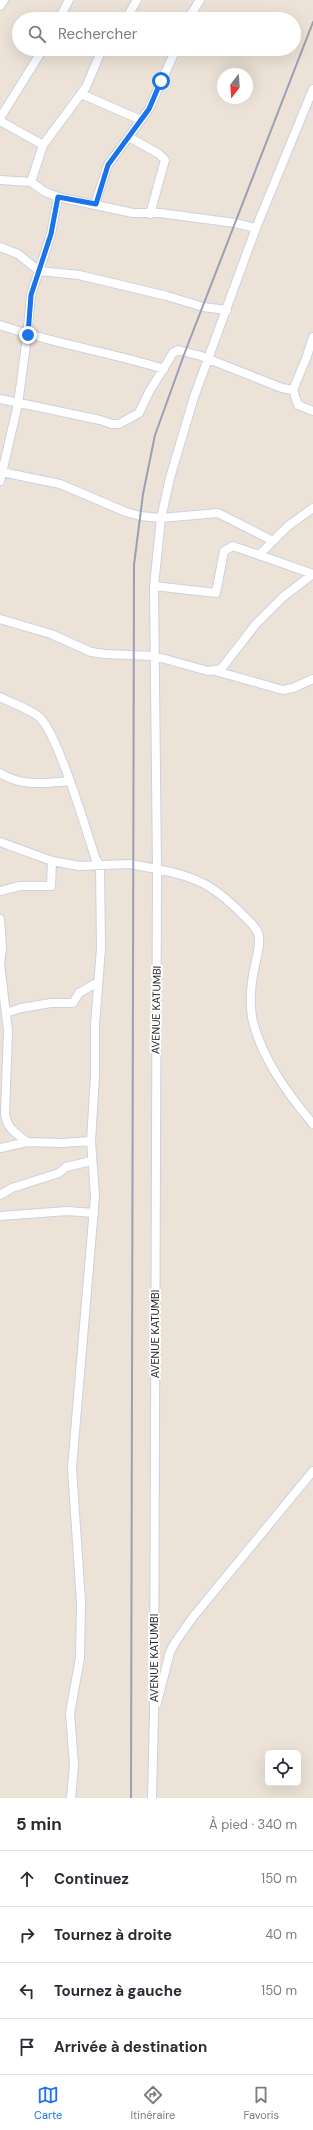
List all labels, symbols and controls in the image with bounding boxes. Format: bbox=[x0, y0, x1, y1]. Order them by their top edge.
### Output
search box bbox=[12, 12, 301, 56]
icon: search bbox=[26, 23, 48, 45]
text: Rechercher bbox=[58, 24, 137, 44]
north arrow bbox=[217, 68, 253, 104]
route start bbox=[152, 72, 170, 90]
route end bbox=[19, 326, 37, 344]
street label: AVENUE KATUMBI bbox=[148, 966, 164, 1054]
street label: AVENUE KATUMBI bbox=[148, 1290, 162, 1378]
street label: AVENUE KATUMBI bbox=[147, 1614, 161, 1702]
map controls bbox=[265, 1750, 301, 1786]
button: locate bbox=[265, 1750, 301, 1786]
text: 5 min bbox=[16, 1813, 62, 1835]
text: À pied · 340 m bbox=[209, 1816, 297, 1833]
icon: ahead bbox=[16, 1868, 38, 1890]
text: Continuez bbox=[54, 1869, 129, 1889]
text: 150 m bbox=[261, 1870, 297, 1887]
icon: right bbox=[16, 1924, 38, 1946]
text: Tournez à droite bbox=[54, 1925, 172, 1945]
text: 40 m bbox=[265, 1926, 297, 1943]
icon: left bbox=[16, 1980, 38, 2002]
text: Tournez à gauche bbox=[54, 1981, 182, 2001]
text: 150 m bbox=[261, 1982, 297, 1999]
icon: arrive bbox=[16, 2036, 38, 2058]
text: Arrivée à destination bbox=[54, 2037, 207, 2057]
tab: Carte bbox=[34, 2084, 62, 2122]
tab: Itinéraire bbox=[130, 2084, 175, 2122]
tab: Favoris bbox=[243, 2084, 279, 2122]

